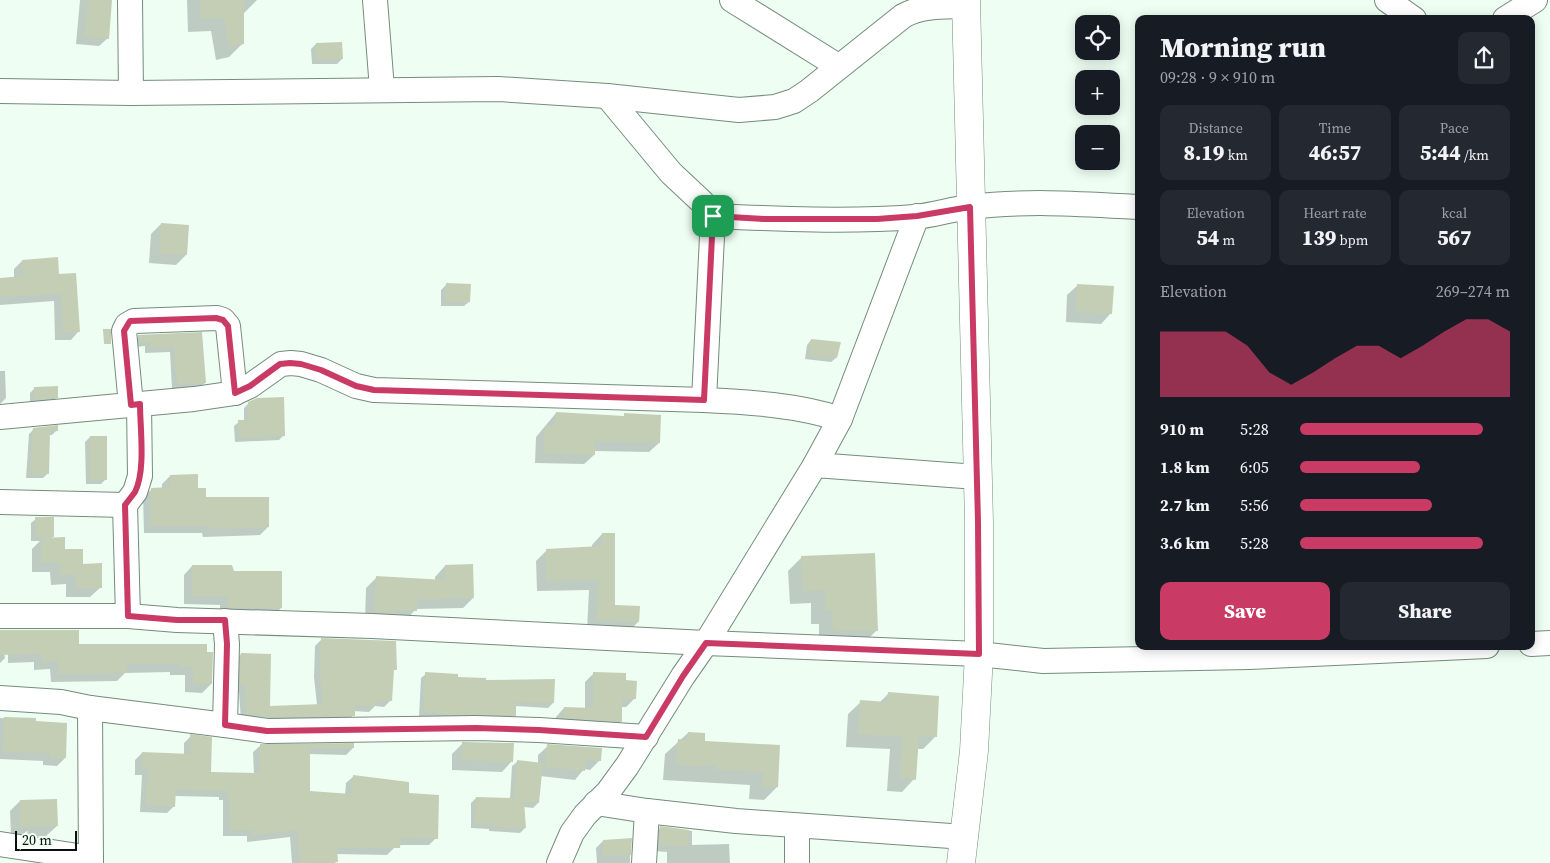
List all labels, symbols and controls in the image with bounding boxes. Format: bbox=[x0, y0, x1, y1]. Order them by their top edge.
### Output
map controls bbox=[1075, 15, 1120, 170]
button: locate bbox=[1075, 15, 1120, 60]
text: Morning run bbox=[1160, 28, 1326, 66]
button: share bbox=[1458, 32, 1510, 84]
text: 09:28 · 9 × 910 m bbox=[1160, 66, 1275, 88]
button: + bbox=[1075, 70, 1120, 115]
text: Distance bbox=[1189, 118, 1243, 138]
text: Time bbox=[1319, 118, 1351, 138]
text: Pace bbox=[1440, 118, 1469, 138]
button: − bbox=[1075, 125, 1120, 170]
text: 8.19 bbox=[1183, 138, 1224, 167]
text: 46:57 bbox=[1309, 138, 1361, 167]
text: 5:44 bbox=[1420, 138, 1461, 167]
text: km bbox=[1224, 145, 1248, 165]
text: /km bbox=[1461, 145, 1489, 165]
pin bbox=[692, 195, 734, 237]
icon: arrive bbox=[699, 202, 727, 230]
text: Elevation bbox=[1186, 203, 1245, 223]
text: Heart rate bbox=[1303, 203, 1367, 223]
text: kcal bbox=[1442, 203, 1467, 223]
text: 54 bbox=[1196, 223, 1219, 252]
text: 139 bbox=[1302, 223, 1336, 252]
text: 567 bbox=[1437, 223, 1472, 252]
text: m bbox=[1219, 230, 1235, 250]
text: bpm bbox=[1336, 230, 1368, 250]
text: Elevation bbox=[1160, 280, 1227, 302]
text: 269–274 m bbox=[1436, 280, 1510, 302]
text: 910 m bbox=[1160, 418, 1204, 440]
text: 5:28 bbox=[1240, 418, 1269, 440]
text: 1.8 km bbox=[1160, 456, 1210, 478]
text: 6:05 bbox=[1240, 456, 1269, 478]
text: 2.7 km bbox=[1160, 494, 1210, 516]
text: 5:56 bbox=[1240, 494, 1269, 516]
text: 3.6 km bbox=[1160, 532, 1210, 554]
text: 5:28 bbox=[1240, 532, 1269, 554]
button: Save bbox=[1160, 582, 1330, 640]
button: Share bbox=[1340, 582, 1510, 640]
scale bar bbox=[15, 828, 78, 851]
text: 20 m bbox=[22, 830, 52, 850]

